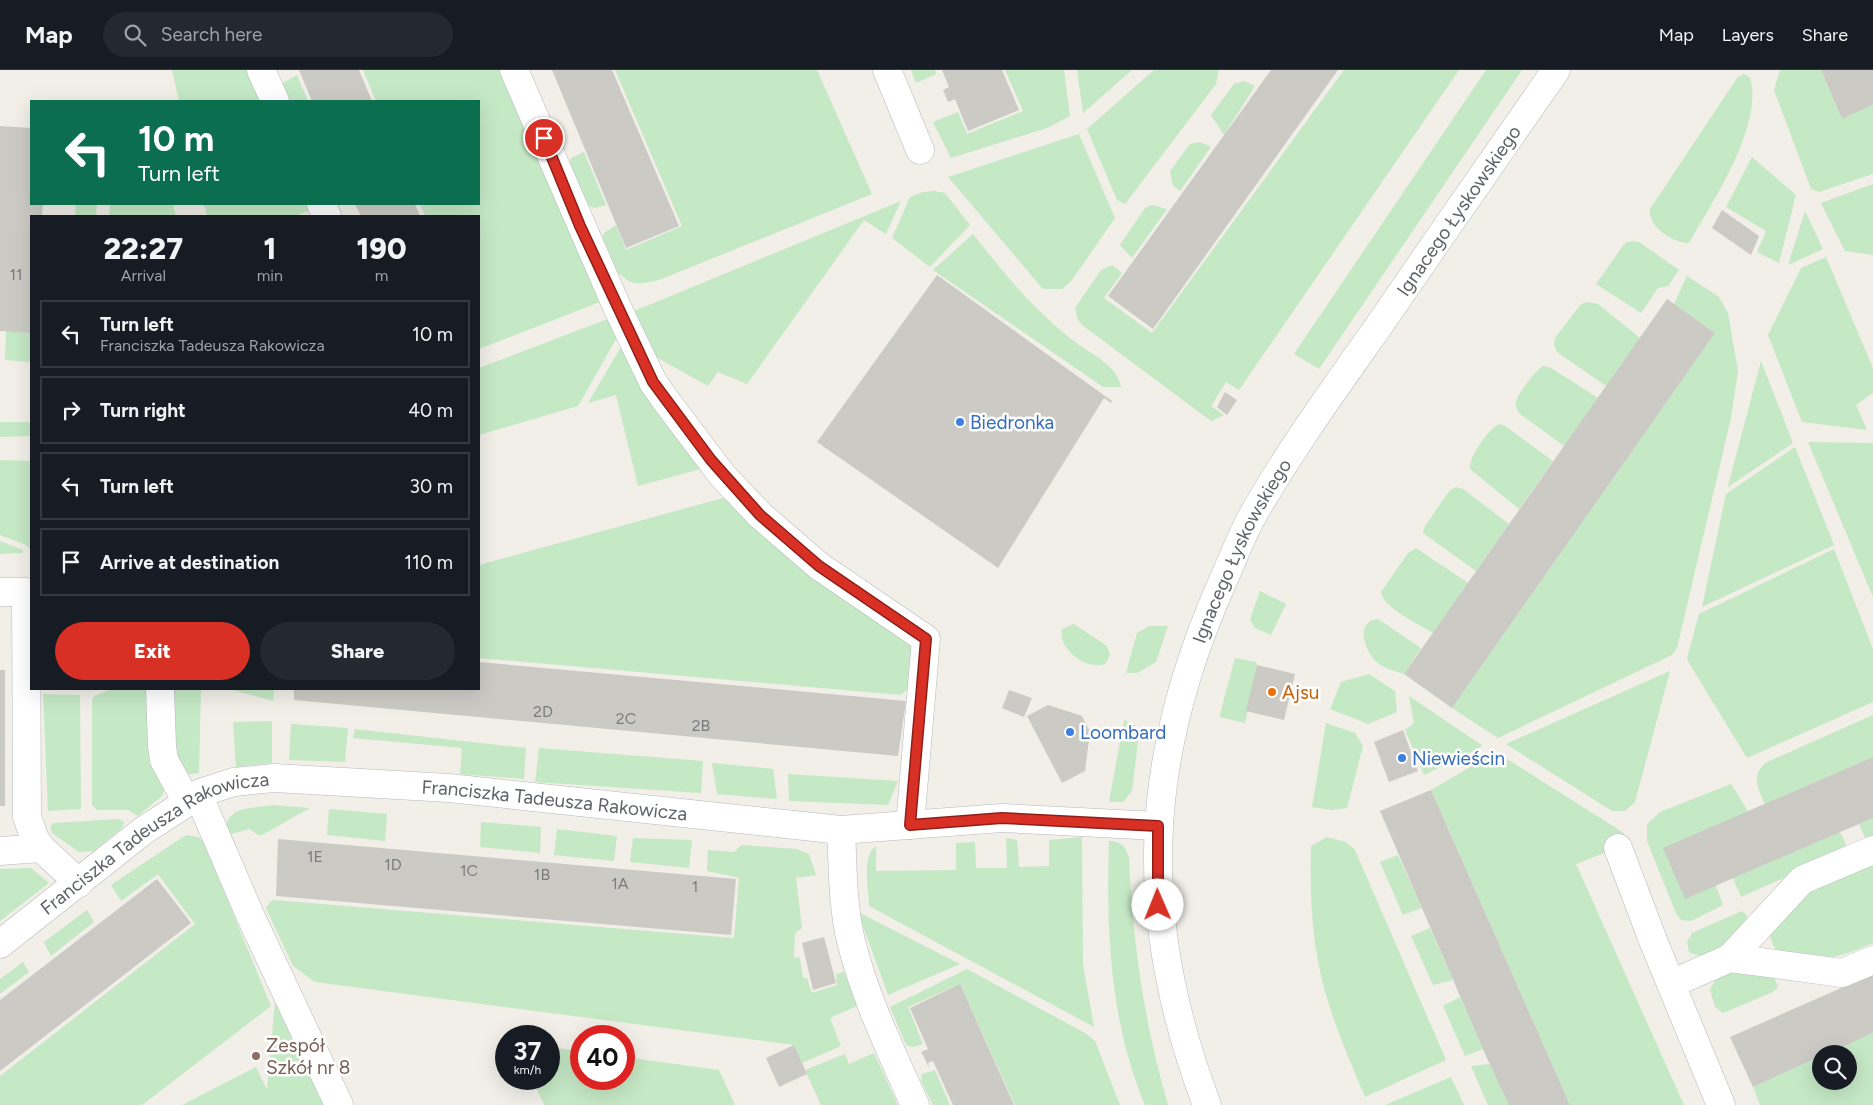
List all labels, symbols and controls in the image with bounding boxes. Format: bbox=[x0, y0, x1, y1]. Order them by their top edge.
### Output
search box bbox=[103, 12, 453, 57]
text: Map bbox=[25, 20, 73, 49]
icon: search bbox=[121, 21, 149, 49]
text: Search here bbox=[161, 23, 262, 46]
text: Map bbox=[1659, 24, 1694, 46]
text: Layers bbox=[1722, 24, 1774, 46]
text: Share bbox=[1802, 24, 1848, 46]
pin bbox=[523, 117, 565, 159]
text: 10 m bbox=[138, 118, 214, 160]
icon: left bbox=[55, 120, 120, 185]
street label: Ignacego Łyskowskiego bbox=[1392, 121, 1526, 300]
icon: arrive bbox=[530, 124, 558, 152]
text: Turn left bbox=[138, 160, 220, 187]
text: 22:27 bbox=[104, 230, 183, 267]
text: 1 bbox=[263, 230, 276, 267]
text: 190 bbox=[357, 230, 406, 267]
house number: 11 bbox=[9, 265, 23, 284]
text: Arrival bbox=[121, 266, 166, 285]
text: min bbox=[257, 266, 283, 285]
text: m bbox=[375, 266, 388, 285]
text: Turn left bbox=[100, 313, 174, 336]
icon: left bbox=[57, 320, 85, 348]
text: 10 m bbox=[412, 323, 453, 346]
text: Franciszka Tadeusza Rakowicza bbox=[100, 336, 325, 355]
icon: right bbox=[57, 396, 85, 424]
text: Turn right bbox=[100, 399, 186, 422]
text: 40 m bbox=[408, 399, 453, 422]
place label: Biedronka bbox=[970, 411, 1054, 434]
marker: Biedronka bbox=[954, 416, 966, 428]
street label: Ignacego Łyskowskiego bbox=[1188, 454, 1296, 647]
icon: left bbox=[57, 472, 85, 500]
text: Turn left bbox=[100, 475, 174, 498]
text: 30 m bbox=[410, 475, 453, 498]
icon: arrive bbox=[57, 548, 85, 576]
text: Arrive at destination bbox=[100, 551, 279, 574]
text: 110 m bbox=[404, 551, 453, 574]
button: Exit bbox=[55, 622, 250, 680]
button: Share bbox=[260, 622, 455, 680]
place label: Ajsu bbox=[1282, 681, 1319, 704]
marker: Ajsu bbox=[1266, 686, 1278, 698]
house number: 2D bbox=[533, 702, 553, 721]
house number: 2C bbox=[616, 709, 636, 728]
house number: 2B bbox=[692, 716, 711, 735]
place label: Loombard bbox=[1080, 721, 1166, 744]
marker: Loombard bbox=[1064, 726, 1076, 738]
place label: Niewieścin bbox=[1412, 747, 1505, 770]
marker: Niewieścin bbox=[1396, 752, 1408, 764]
street label: Franciszka Tadeusza Rakowicza bbox=[36, 768, 270, 920]
street label: Franciszka Tadeusza Rakowicza bbox=[421, 775, 688, 825]
house number: 1E bbox=[307, 847, 323, 866]
house number: 1D bbox=[384, 855, 402, 874]
house number: 1C bbox=[460, 861, 478, 880]
house number: 1B bbox=[534, 865, 550, 884]
house number: 1A bbox=[611, 874, 629, 893]
house number: 1 bbox=[692, 877, 698, 896]
position arrow bbox=[1131, 878, 1183, 930]
speed limit sign: 40 bbox=[570, 1025, 635, 1090]
place label: Zespół Szkół nr 8 bbox=[266, 1034, 350, 1079]
text: 37 bbox=[514, 1036, 541, 1066]
map controls bbox=[1812, 1045, 1857, 1090]
button: search bbox=[1812, 1045, 1857, 1090]
marker: Zespół Szkół nr 8 bbox=[250, 1050, 262, 1062]
text: km/h bbox=[514, 1063, 541, 1077]

